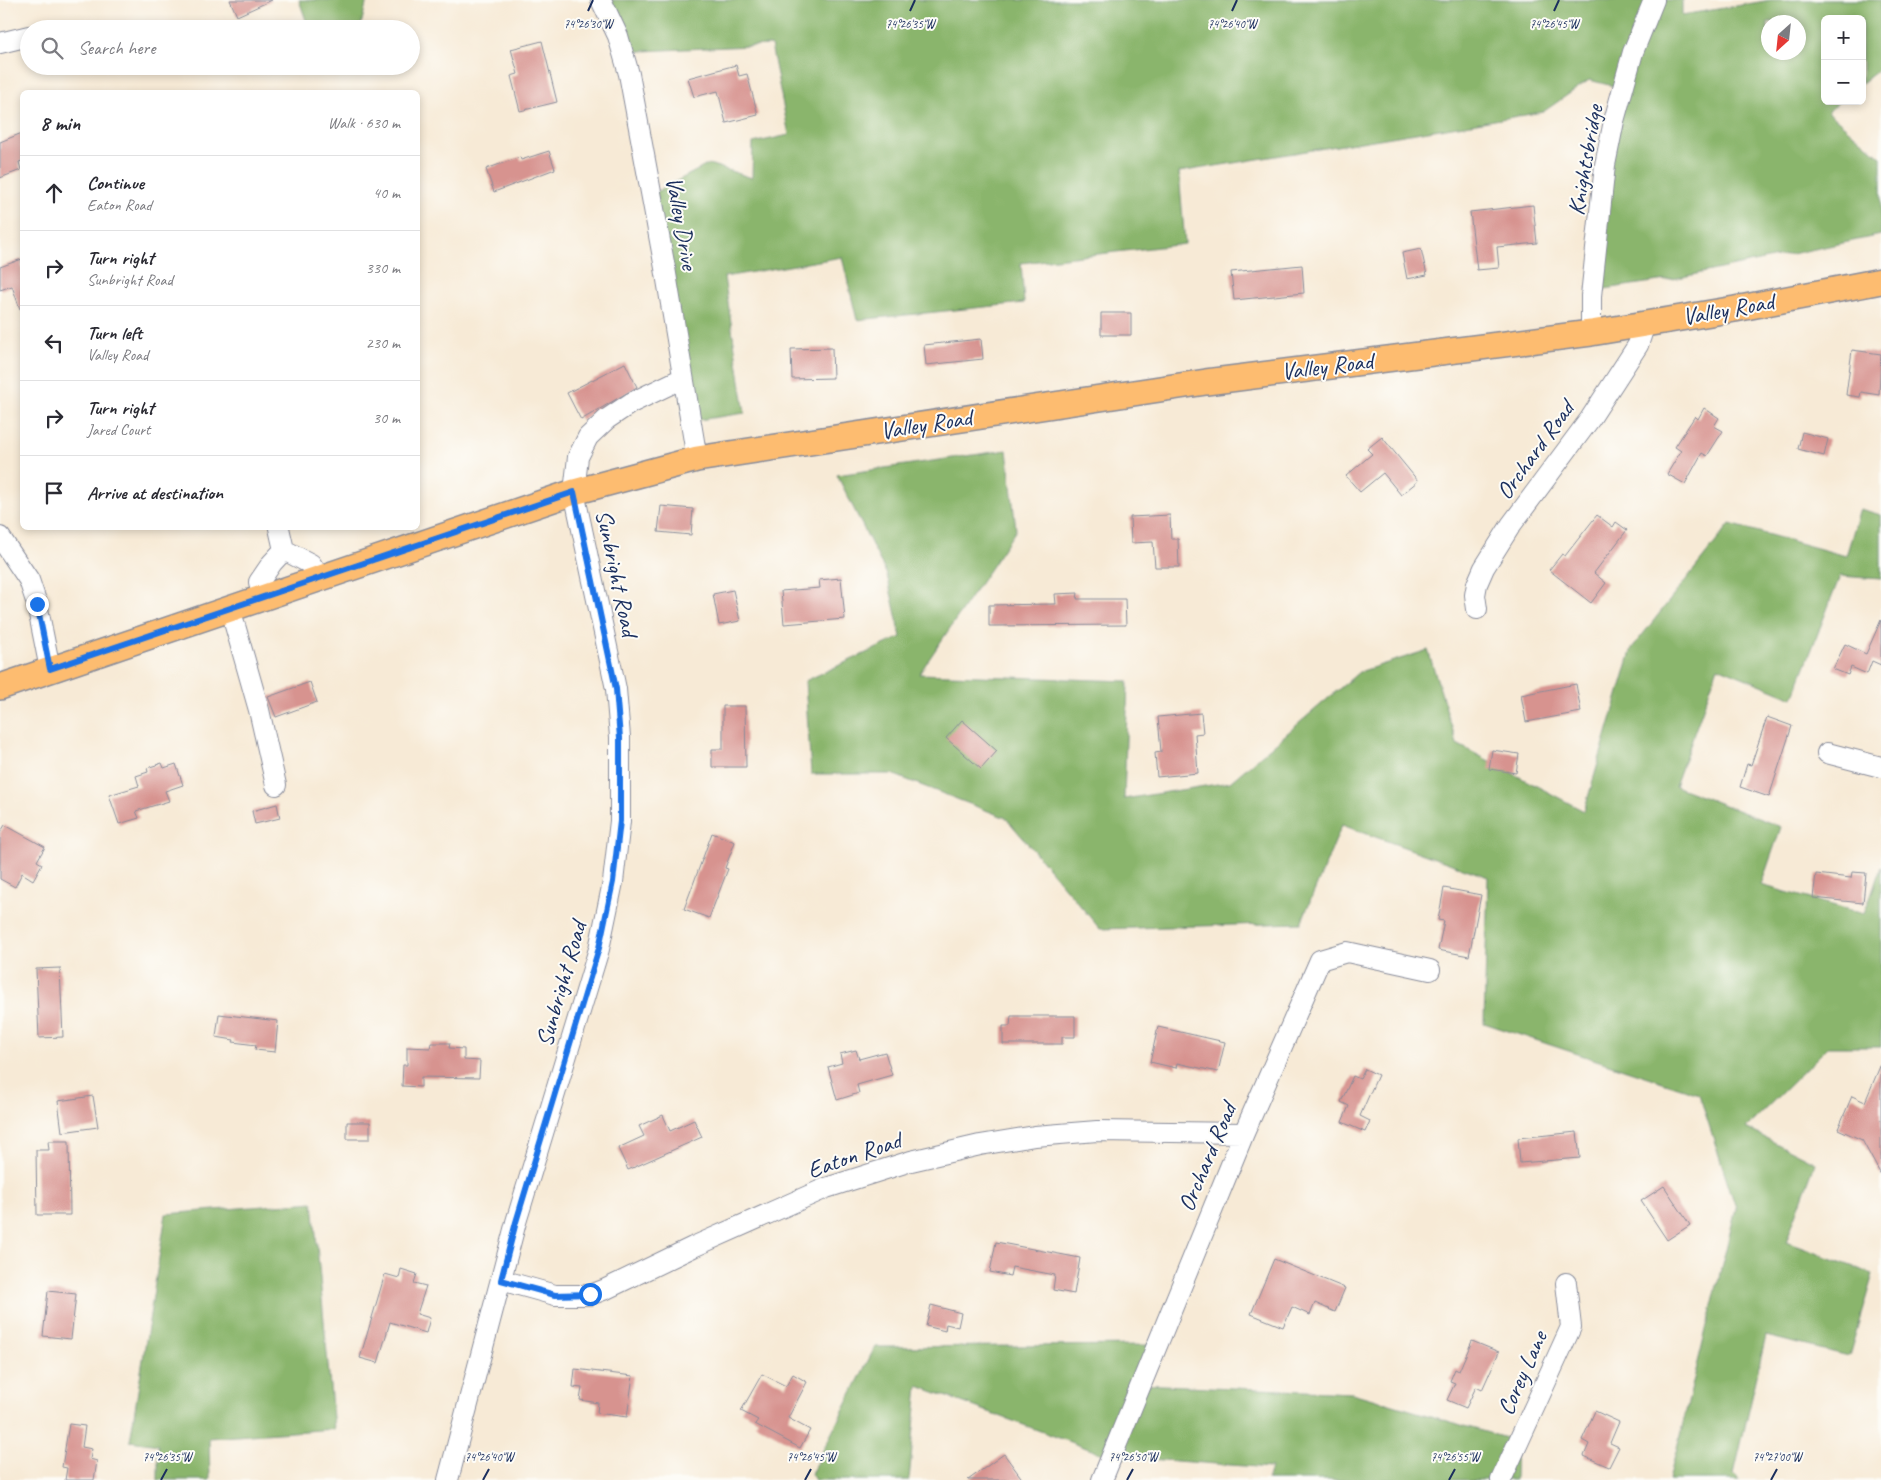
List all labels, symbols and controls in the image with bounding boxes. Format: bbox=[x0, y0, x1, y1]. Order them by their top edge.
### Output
north arrow bbox=[1761, 15, 1806, 60]
map controls bbox=[1821, 15, 1866, 105]
button: + bbox=[1821, 15, 1866, 60]
text: 74°26'30"W bbox=[564, 16, 615, 32]
text: 74°26'35"W bbox=[886, 16, 937, 32]
text: 74°26'40"W bbox=[1208, 16, 1259, 32]
text: 74°26'45"W bbox=[1530, 16, 1581, 32]
search box bbox=[20, 20, 420, 75]
icon: search bbox=[38, 34, 66, 62]
text: Search here bbox=[78, 36, 155, 60]
button: − bbox=[1821, 60, 1866, 105]
street label: Knightsbridge bbox=[1561, 100, 1610, 217]
text: 8 min bbox=[40, 110, 80, 136]
text: Walk · 630 m bbox=[328, 113, 400, 133]
text: Continue bbox=[87, 171, 144, 195]
street label: Valley Drive bbox=[659, 174, 705, 274]
icon: ahead bbox=[40, 179, 68, 207]
text: 40 m bbox=[373, 183, 400, 203]
text: Eaton Road bbox=[87, 195, 152, 215]
text: Turn right bbox=[87, 246, 154, 270]
icon: right bbox=[40, 254, 68, 282]
text: 330 m bbox=[366, 258, 400, 278]
text: Sunbright Road bbox=[87, 270, 173, 290]
street label: Valley Road bbox=[1680, 286, 1779, 332]
text: Turn left bbox=[87, 321, 142, 345]
icon: left bbox=[40, 329, 68, 357]
text: 230 m bbox=[366, 333, 400, 353]
text: Valley Road bbox=[87, 345, 148, 365]
street label: Valley Road bbox=[1280, 345, 1378, 386]
street label: Orchard Road bbox=[1489, 392, 1583, 505]
text: Turn right bbox=[87, 396, 154, 420]
street label: Valley Road bbox=[878, 401, 977, 446]
icon: right bbox=[40, 404, 68, 432]
text: 30 m bbox=[373, 408, 400, 428]
text: Jared Court bbox=[87, 420, 150, 440]
icon: arrive bbox=[40, 479, 68, 507]
text: Arrive at destination bbox=[87, 481, 223, 505]
street label: Sunbright Road bbox=[589, 507, 646, 643]
route end bbox=[26, 593, 49, 616]
street label: Sunbright Road bbox=[529, 915, 594, 1050]
street label: Orchard Road bbox=[1171, 1095, 1245, 1216]
street label: Eaton Road bbox=[803, 1124, 908, 1185]
route start bbox=[579, 1283, 602, 1306]
street label: Corey Lane bbox=[1490, 1324, 1555, 1420]
text: 74°26'35"W bbox=[143, 1449, 194, 1465]
text: 74°26'40"W bbox=[465, 1449, 516, 1465]
text: 74°26'45"W bbox=[787, 1449, 838, 1465]
text: 74°26'50"W bbox=[1109, 1449, 1160, 1465]
text: 74°26'55"W bbox=[1431, 1449, 1482, 1465]
text: 74°27'00"W bbox=[1753, 1449, 1804, 1465]

